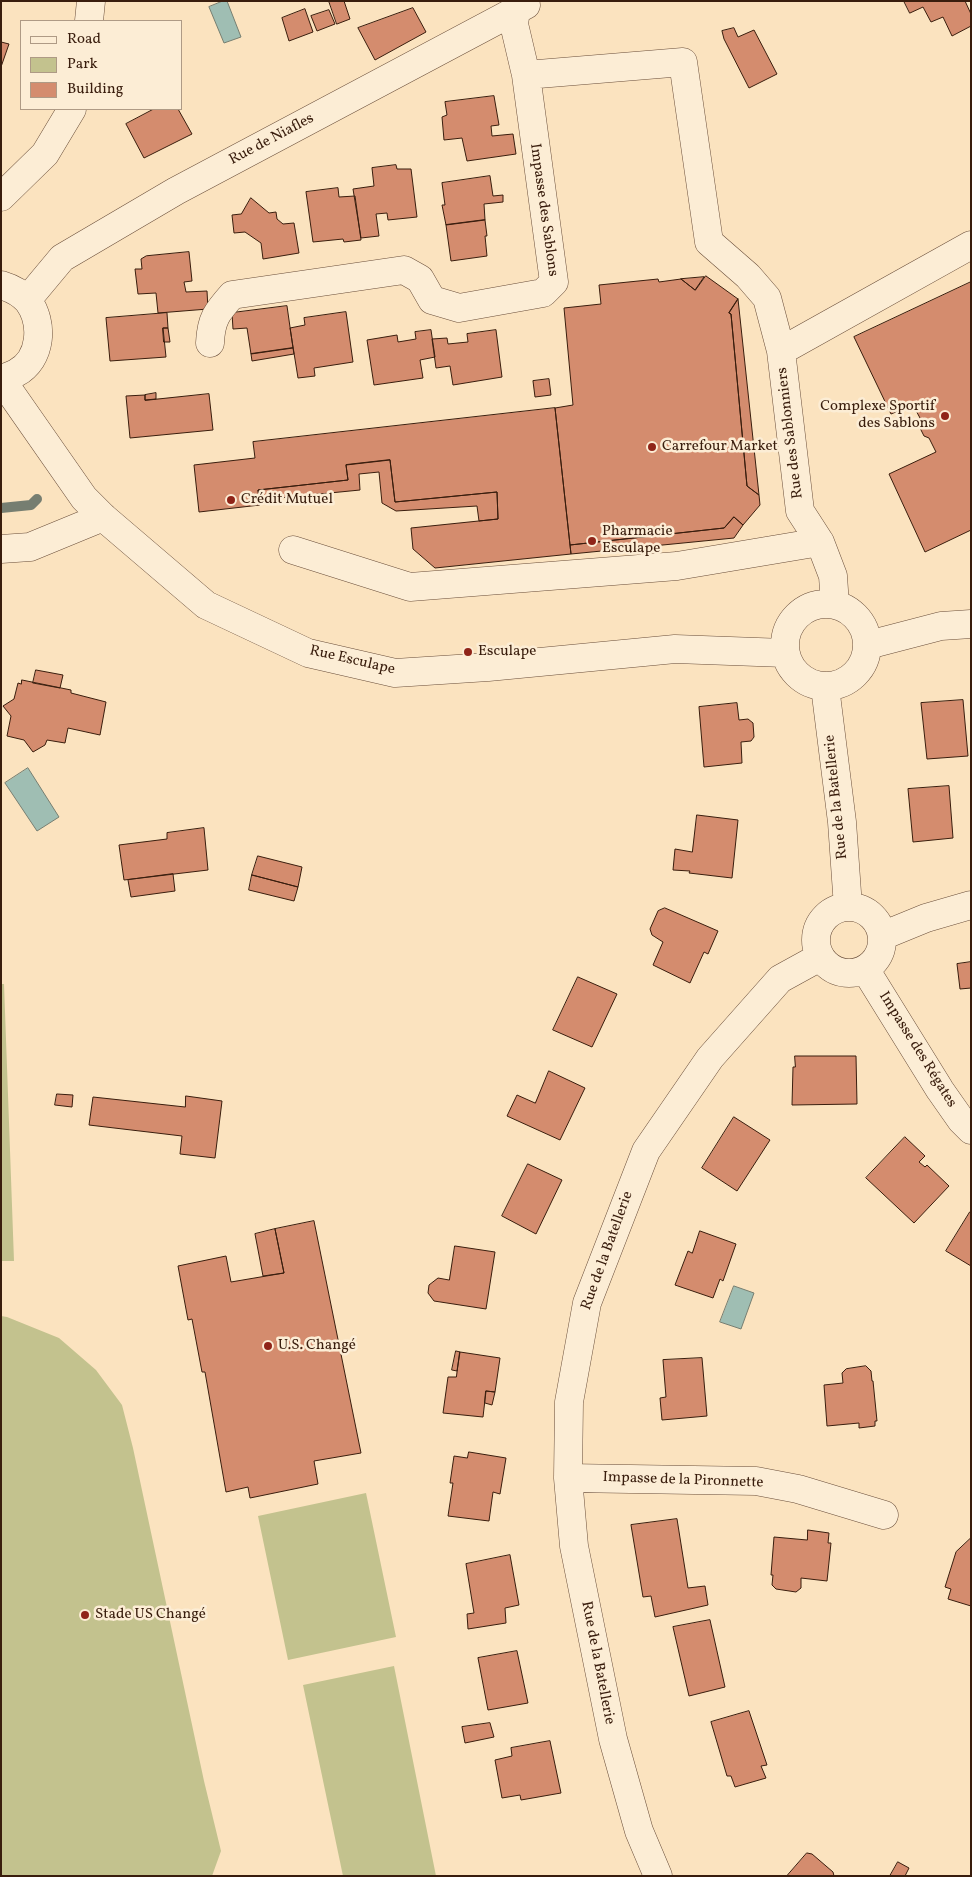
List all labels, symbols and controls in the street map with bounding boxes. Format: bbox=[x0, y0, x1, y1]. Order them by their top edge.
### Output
legend bbox=[20, 20, 182, 110]
text: Road bbox=[67, 29, 101, 50]
text: Park bbox=[67, 54, 98, 75]
text: Building bbox=[67, 79, 123, 100]
street label: Rue de Niafles bbox=[227, 110, 317, 170]
street label: Impasse des Sablons bbox=[525, 142, 561, 278]
street label: Rue des Sablonniers bbox=[774, 366, 808, 500]
place label: Complexe Sportif des Sablons bbox=[820, 398, 935, 433]
marker: Complexe Sportif des Sablons bbox=[939, 410, 951, 422]
place label: Carrefour Market bbox=[662, 438, 778, 456]
marker: Carrefour Market bbox=[646, 441, 658, 453]
place label: Crédit Mutuel bbox=[241, 491, 333, 509]
marker: Crédit Mutuel bbox=[225, 494, 237, 506]
place label: Pharmacie Esculape bbox=[602, 523, 672, 558]
marker: Pharmacie Esculape bbox=[586, 535, 598, 547]
street label: Rue Esculape bbox=[308, 642, 396, 680]
place label: Esculape bbox=[478, 643, 536, 661]
marker: Esculape bbox=[462, 646, 474, 658]
street label: Rue de la Batellerie bbox=[822, 734, 852, 860]
street label: Impasse des Régates bbox=[874, 989, 960, 1111]
street label: Rue de la Batellerie bbox=[578, 1189, 638, 1313]
place label: U.S. Changé bbox=[278, 1337, 356, 1355]
marker: U.S. Changé bbox=[262, 1340, 274, 1352]
street label: Impasse de la Pironnette bbox=[602, 1469, 764, 1493]
street label: Rue de la Batellerie bbox=[576, 1600, 618, 1726]
place label: Stade US Changé bbox=[95, 1606, 206, 1624]
marker: Stade US Changé bbox=[79, 1609, 91, 1621]

